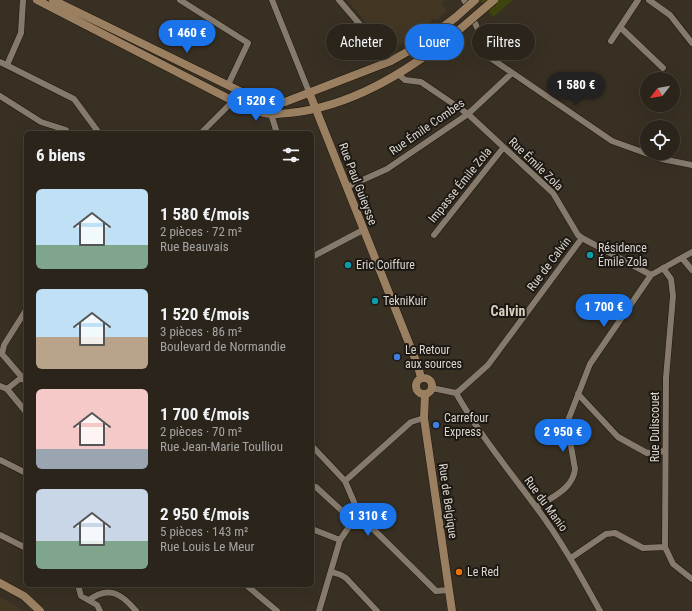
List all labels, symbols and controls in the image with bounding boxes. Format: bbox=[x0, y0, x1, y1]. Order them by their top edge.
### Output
pin: 1 460 € bbox=[150, 20, 224, 54]
chip: Acheter bbox=[326, 24, 397, 60]
chip: Louer bbox=[405, 24, 464, 60]
chip: Filtres bbox=[472, 24, 535, 60]
text: 1 460 € bbox=[168, 25, 206, 40]
pin: 1 580 € bbox=[539, 72, 613, 106]
north arrow bbox=[640, 72, 680, 112]
map controls bbox=[640, 72, 680, 160]
text: 1 580 € bbox=[557, 77, 595, 92]
pin: 1 520 € bbox=[219, 88, 293, 122]
text: 1 520 € bbox=[237, 93, 275, 108]
street label: Rue Émile Combes bbox=[386, 95, 467, 158]
button: locate bbox=[640, 120, 680, 160]
street label: Rue Émile Zola bbox=[506, 134, 567, 194]
street label: Rue Paul Guieysse bbox=[336, 141, 380, 227]
icon: filters bbox=[280, 144, 302, 166]
street label: Impasse Émile Zola bbox=[425, 144, 495, 225]
text: 6 biens bbox=[36, 145, 85, 165]
text: 1 580 €/mois bbox=[160, 204, 250, 224]
icon: home bbox=[68, 205, 116, 253]
text: 2 pièces · 72 m² bbox=[160, 224, 242, 239]
street label: Rue de Calvin bbox=[524, 234, 574, 294]
text: Rue Beauvais bbox=[160, 239, 229, 254]
place label: Résidence Émile Zola bbox=[598, 241, 648, 269]
marker: Résidence Émile Zola bbox=[585, 250, 595, 260]
place label: Eric Coiffure bbox=[356, 258, 415, 272]
marker: Eric Coiffure bbox=[343, 260, 353, 270]
place label: TekniKuir bbox=[383, 294, 427, 308]
pin: 1 700 € bbox=[567, 294, 641, 328]
marker: TekniKuir bbox=[370, 296, 380, 306]
text: 1 700 € bbox=[585, 299, 623, 314]
district label: Calvin bbox=[491, 303, 526, 319]
text: 1 520 €/mois bbox=[160, 304, 250, 324]
icon: home bbox=[68, 305, 116, 353]
text: 3 pièces · 86 m² bbox=[160, 324, 242, 339]
text: Boulevard de Normandie bbox=[160, 339, 286, 354]
place label: Le Retour aux sources bbox=[405, 343, 462, 371]
marker: Le Retour aux sources bbox=[392, 352, 402, 362]
street label: Rue Duliscouet bbox=[648, 391, 662, 462]
text: 1 700 €/mois bbox=[160, 404, 250, 424]
icon: home bbox=[68, 405, 116, 453]
place label: Carrefour Express bbox=[444, 411, 489, 439]
pin: 2 950 € bbox=[526, 419, 600, 453]
marker: Carrefour Express bbox=[431, 420, 441, 430]
text: 2 pièces · 70 m² bbox=[160, 424, 242, 439]
text: 2 950 € bbox=[544, 424, 582, 439]
text: Rue Jean-Marie Toulliou bbox=[160, 439, 283, 454]
street label: Rue de Belgique bbox=[436, 462, 460, 540]
street label: Rue du Manio bbox=[521, 474, 571, 534]
pin: 1 310 € bbox=[331, 503, 405, 537]
text: 2 950 €/mois bbox=[160, 504, 250, 524]
icon: home bbox=[68, 505, 116, 553]
text: 1 310 € bbox=[349, 508, 387, 523]
text: 5 pièces · 143 m² bbox=[160, 524, 248, 539]
text: Rue Louis Le Meur bbox=[160, 539, 255, 554]
place label: Le Red bbox=[467, 565, 499, 579]
marker: Le Red bbox=[454, 567, 464, 577]

